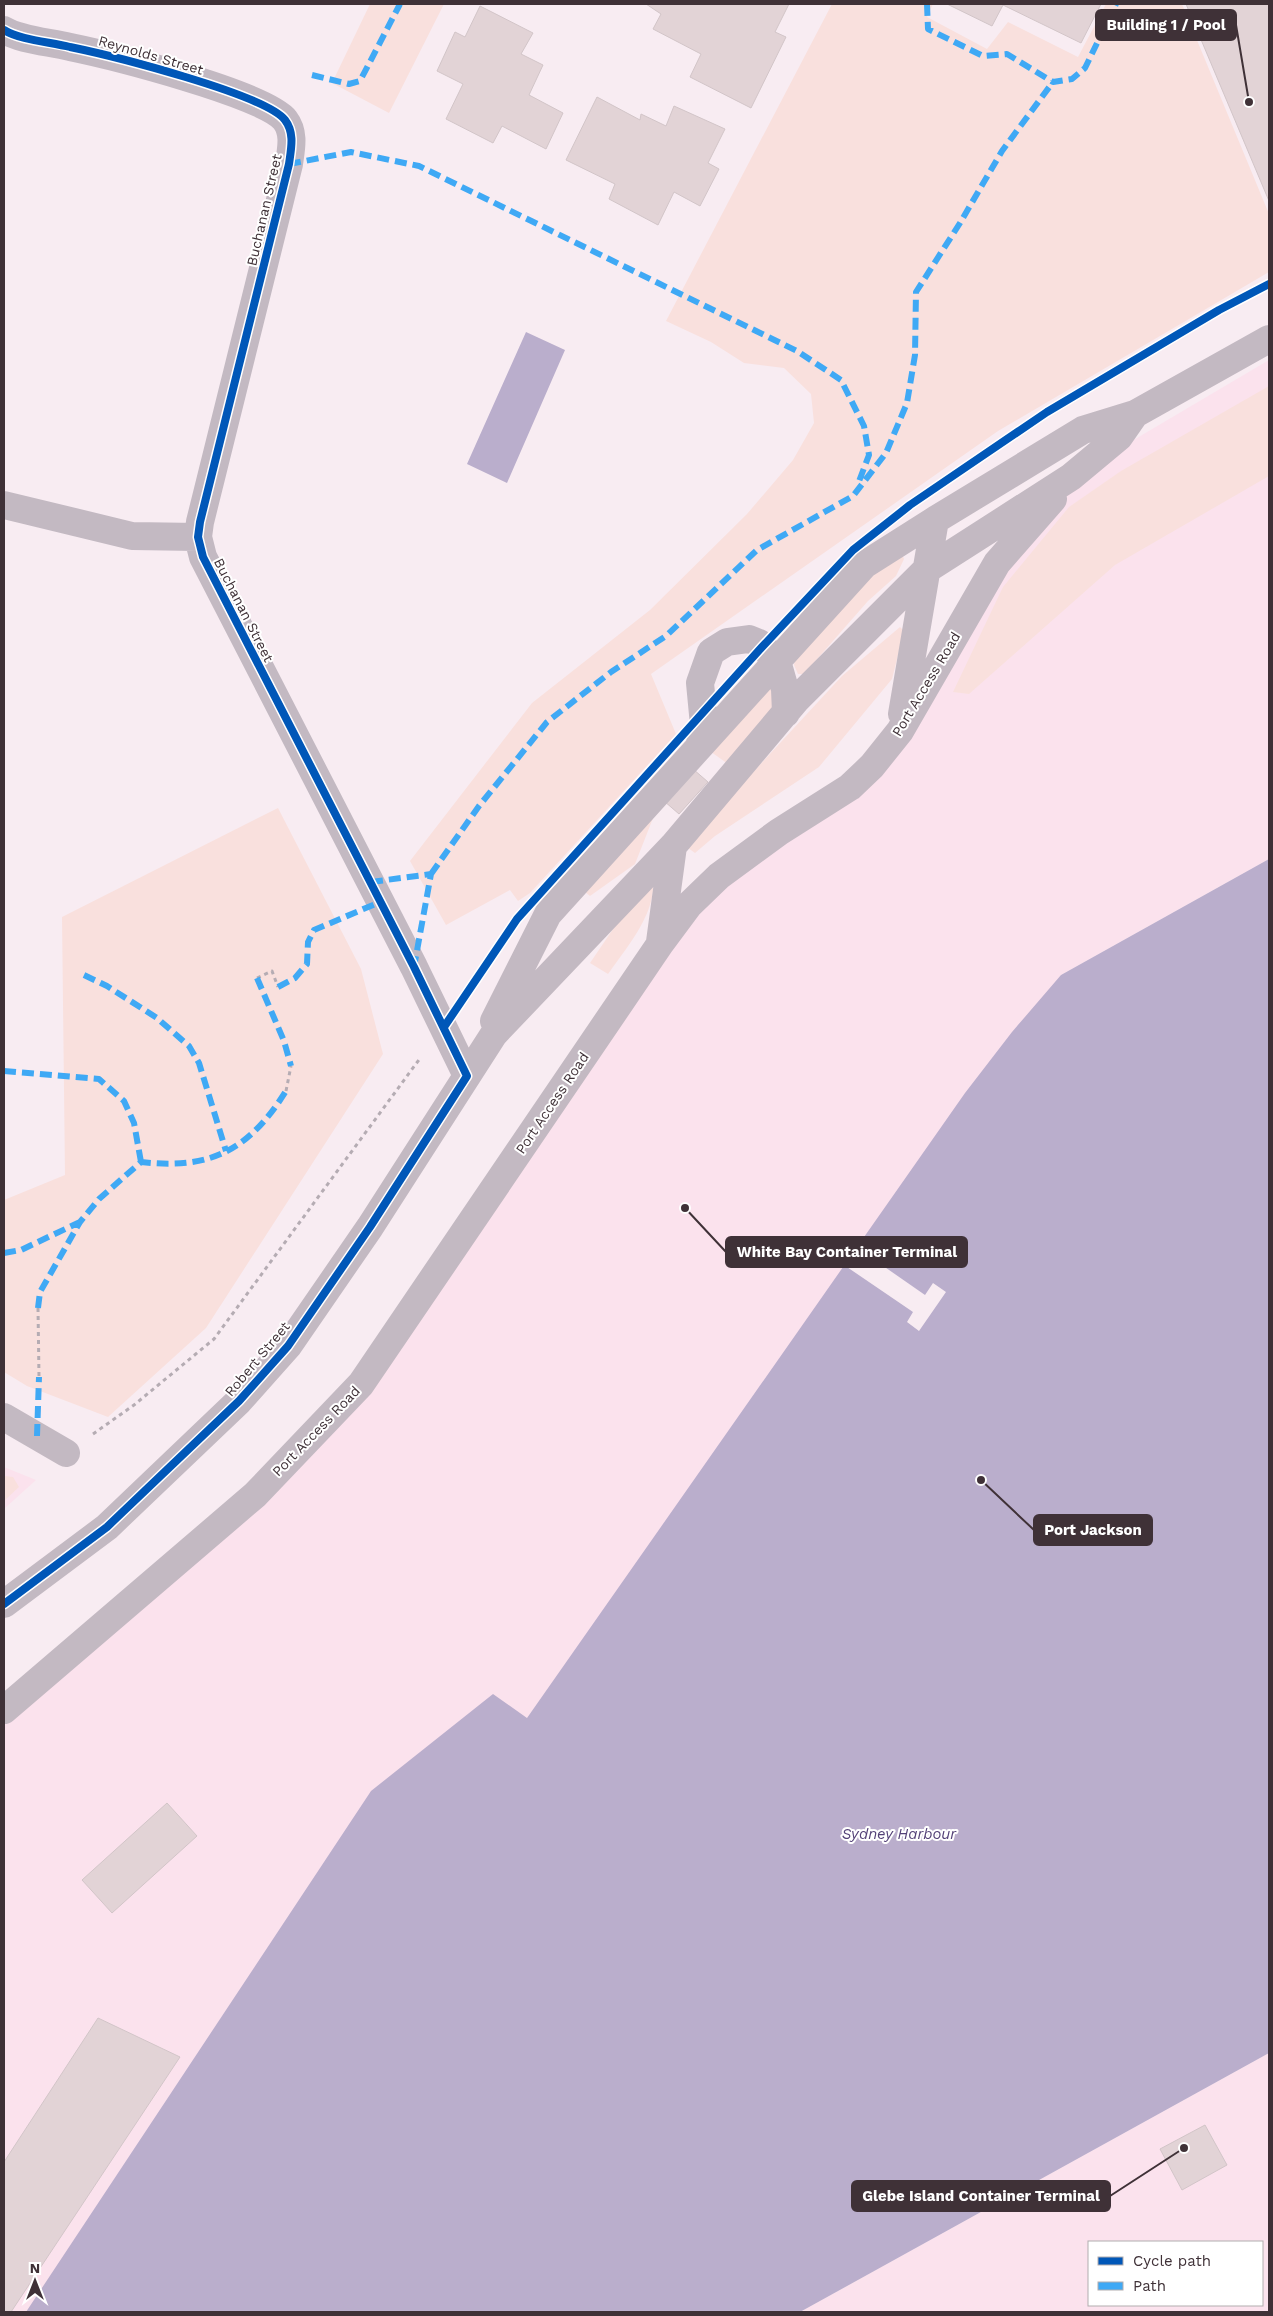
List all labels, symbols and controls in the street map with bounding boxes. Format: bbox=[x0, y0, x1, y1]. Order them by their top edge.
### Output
callout: Building 1 / Pool bbox=[1096, 10, 1236, 40]
text: Building 1 / Pool bbox=[1106, 16, 1226, 34]
street label: Reynolds Street bbox=[97, 32, 205, 78]
street label: Buchanan Street bbox=[243, 152, 285, 268]
street label: Buchanan Street bbox=[211, 555, 277, 665]
street label: Port Access Road bbox=[889, 629, 963, 739]
street label: Port Access Road bbox=[512, 1049, 592, 1157]
callout: White Bay Container Terminal bbox=[726, 1237, 967, 1267]
text: White Bay Container Terminal bbox=[737, 1243, 957, 1261]
street label: Robert Street bbox=[221, 1318, 293, 1400]
street label: Port Access Road bbox=[269, 1383, 363, 1479]
callout: Port Jackson bbox=[1034, 1515, 1152, 1545]
text: Port Jackson bbox=[1044, 1521, 1142, 1539]
water label: Sydney Harbour bbox=[842, 1825, 957, 1843]
callout: Glebe Island Container Terminal bbox=[852, 2181, 1110, 2211]
text: Glebe Island Container Terminal bbox=[862, 2187, 1100, 2205]
legend bbox=[1088, 2241, 1263, 2306]
text: Cycle path bbox=[1133, 2252, 1211, 2270]
north arrow bbox=[10, 2256, 60, 2306]
text: N bbox=[30, 2260, 40, 2276]
text: Path bbox=[1133, 2277, 1166, 2295]

